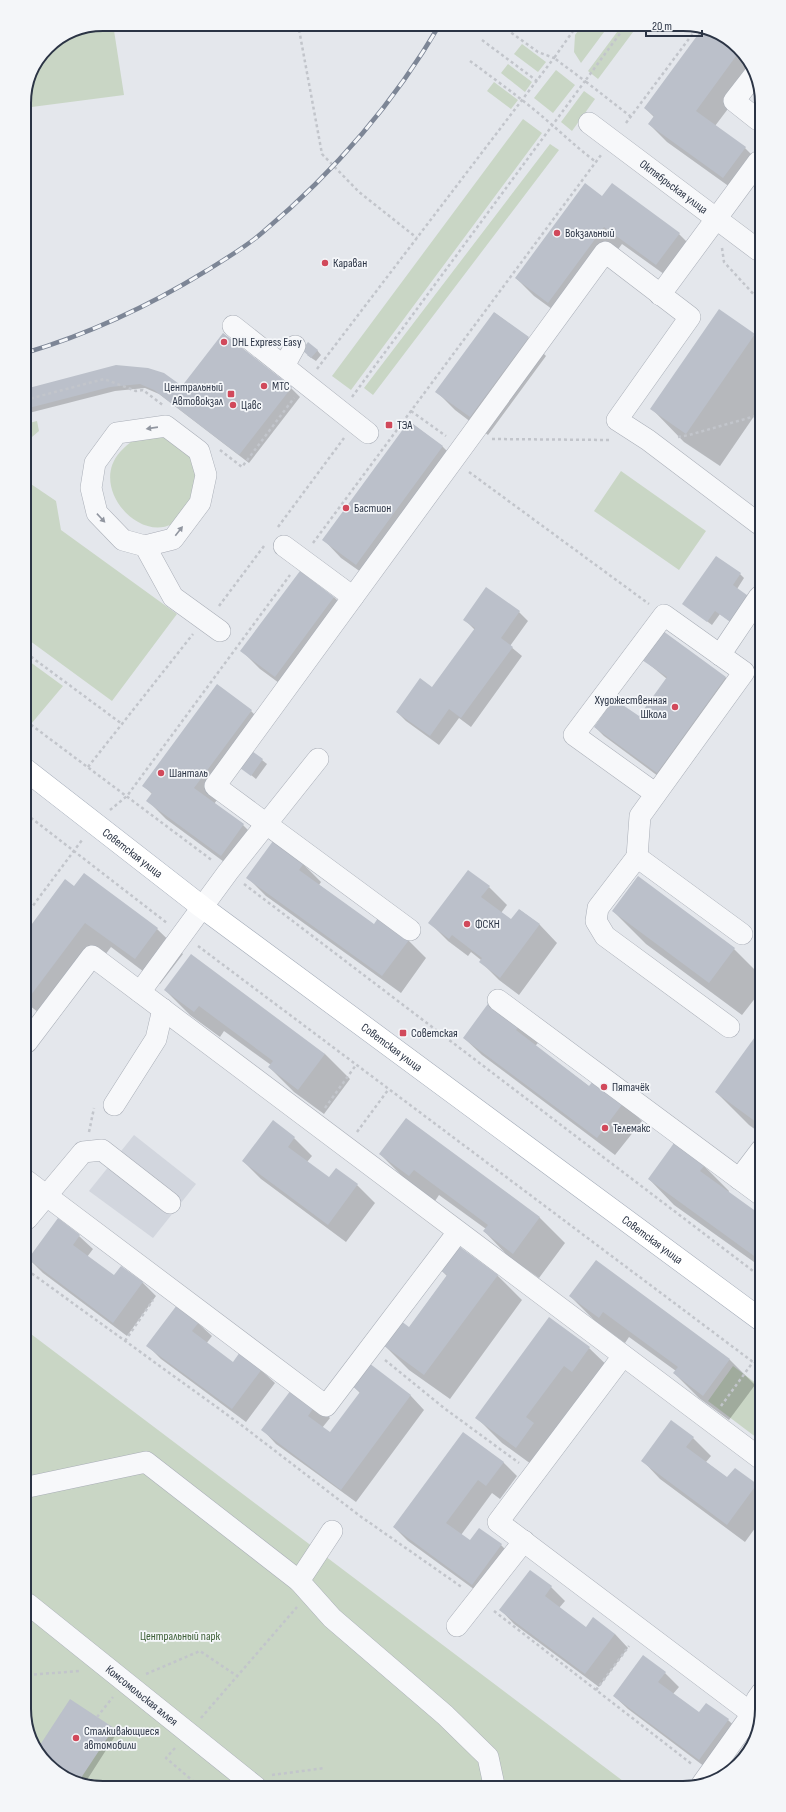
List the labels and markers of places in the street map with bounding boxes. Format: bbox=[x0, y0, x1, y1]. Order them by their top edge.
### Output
place label: Вокзальный bbox=[565, 226, 614, 241]
marker: Вокзальный bbox=[552, 228, 562, 238]
place label: Караван bbox=[333, 256, 367, 271]
marker: Караван bbox=[320, 258, 330, 268]
place label: DHL Express Easy bbox=[232, 335, 302, 350]
marker: DHL Express Easy bbox=[219, 337, 229, 347]
place label: МТС bbox=[272, 379, 290, 394]
place label: Центральный Автовокзал bbox=[164, 380, 224, 409]
marker: МТС bbox=[259, 381, 269, 391]
marker: Центральный Автовокзал bbox=[226, 389, 236, 399]
place label: Цавс bbox=[241, 398, 262, 413]
marker: Цавс bbox=[228, 400, 238, 410]
place label: ТЭА bbox=[397, 418, 413, 433]
marker: ТЭА bbox=[384, 420, 394, 430]
place label: Бастион bbox=[354, 501, 391, 516]
marker: Бастион bbox=[341, 503, 351, 513]
place label: Художественная Школа bbox=[594, 693, 667, 722]
marker: Художественная Школа bbox=[670, 702, 680, 712]
place label: Шанталь bbox=[169, 766, 208, 781]
marker: Шанталь bbox=[156, 768, 166, 778]
place label: ФСКН bbox=[475, 917, 500, 932]
marker: ФСКН bbox=[462, 919, 472, 929]
place label: Советская bbox=[411, 1026, 458, 1041]
marker: Советская bbox=[398, 1028, 408, 1038]
place label: Пятачёк bbox=[612, 1080, 650, 1095]
marker: Пятачёк bbox=[599, 1082, 609, 1092]
place label: Телемакс bbox=[613, 1121, 651, 1136]
marker: Телемакс bbox=[600, 1123, 610, 1133]
place label: Сталкивающиеся автомобили bbox=[84, 1724, 160, 1753]
marker: Сталкивающиеся автомобили bbox=[71, 1733, 81, 1743]

